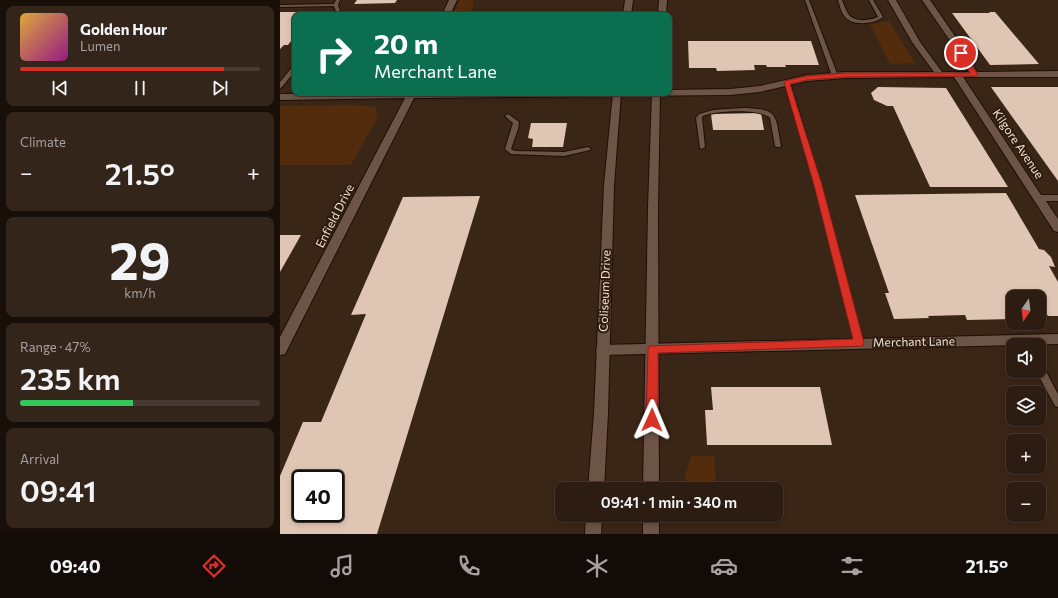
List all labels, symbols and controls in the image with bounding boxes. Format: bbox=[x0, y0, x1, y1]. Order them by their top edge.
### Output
text: Golden Hour bbox=[80, 20, 167, 38]
text: 20 m bbox=[374, 26, 438, 60]
icon: right bbox=[308, 28, 360, 80]
pin bbox=[944, 36, 978, 70]
text: Lumen bbox=[80, 38, 120, 54]
icon: arrive bbox=[950, 42, 972, 64]
text: Merchant Lane bbox=[374, 60, 497, 82]
icon: previous bbox=[49, 77, 71, 99]
icon: pause bbox=[129, 77, 151, 99]
icon: next bbox=[209, 77, 231, 99]
street label: Kilgore Avenue bbox=[990, 106, 1047, 181]
text: Climate bbox=[20, 134, 66, 150]
text: 21.5° bbox=[105, 154, 175, 191]
text: − bbox=[20, 159, 33, 186]
text: + bbox=[247, 159, 260, 186]
street label: Enfield Drive bbox=[312, 181, 356, 250]
text: 29 bbox=[109, 227, 171, 291]
street label: Coliseum Drive bbox=[596, 250, 612, 332]
text: km/h bbox=[124, 285, 156, 301]
north arrow bbox=[1006, 290, 1046, 330]
map controls bbox=[1006, 290, 1046, 522]
street label: Merchant Lane bbox=[873, 333, 955, 349]
button: sound bbox=[1006, 338, 1046, 378]
text: Range · 47% bbox=[20, 339, 91, 355]
text: 235 km bbox=[20, 359, 121, 396]
button: layers bbox=[1006, 386, 1046, 426]
position arrow bbox=[631, 399, 673, 441]
button: + bbox=[1006, 434, 1046, 474]
text: Arrival bbox=[20, 451, 59, 467]
speed limit sign: 40 bbox=[292, 470, 344, 522]
text: 09:41 bbox=[20, 471, 97, 508]
button: − bbox=[1006, 482, 1046, 522]
text: 09:41 · 1 min · 340 m bbox=[601, 493, 737, 511]
icon: directions bbox=[200, 552, 228, 580]
icon: music bbox=[328, 552, 356, 580]
icon: phone bbox=[455, 552, 483, 580]
icon: climate bbox=[583, 552, 611, 580]
icon: car bbox=[710, 552, 738, 580]
icon: filters bbox=[838, 552, 866, 580]
text: 09:40 bbox=[50, 555, 101, 577]
text: 21.5° bbox=[965, 555, 1008, 577]

